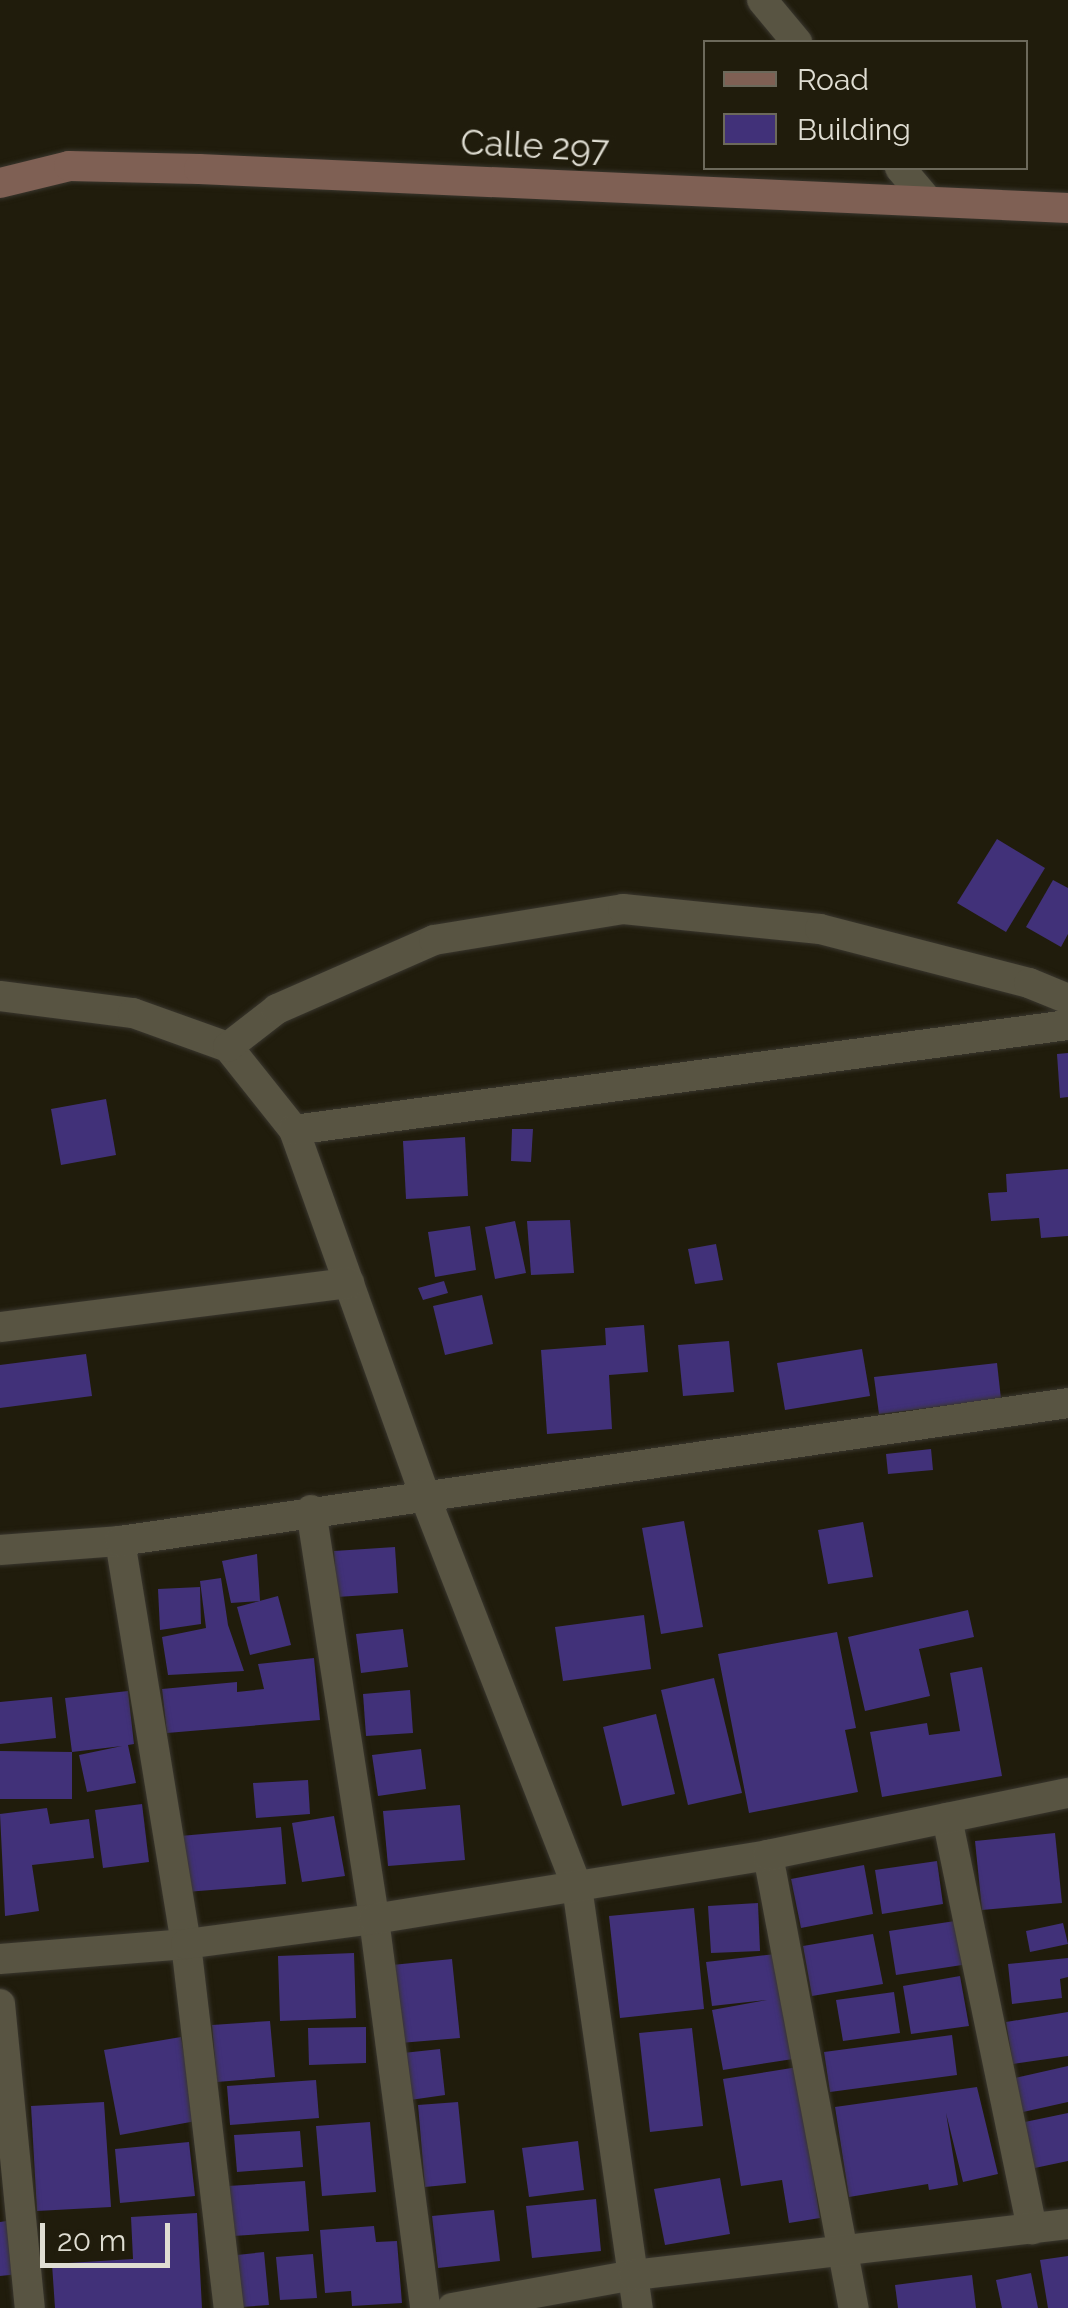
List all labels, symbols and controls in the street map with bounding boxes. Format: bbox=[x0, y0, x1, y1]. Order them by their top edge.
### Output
legend bbox=[703, 40, 1028, 170]
text: Road bbox=[797, 62, 869, 97]
text: Building bbox=[797, 112, 911, 147]
street label: Calle 297 bbox=[460, 121, 610, 171]
scale bar bbox=[45, 2203, 175, 2265]
text: 20 m bbox=[57, 2223, 126, 2258]

